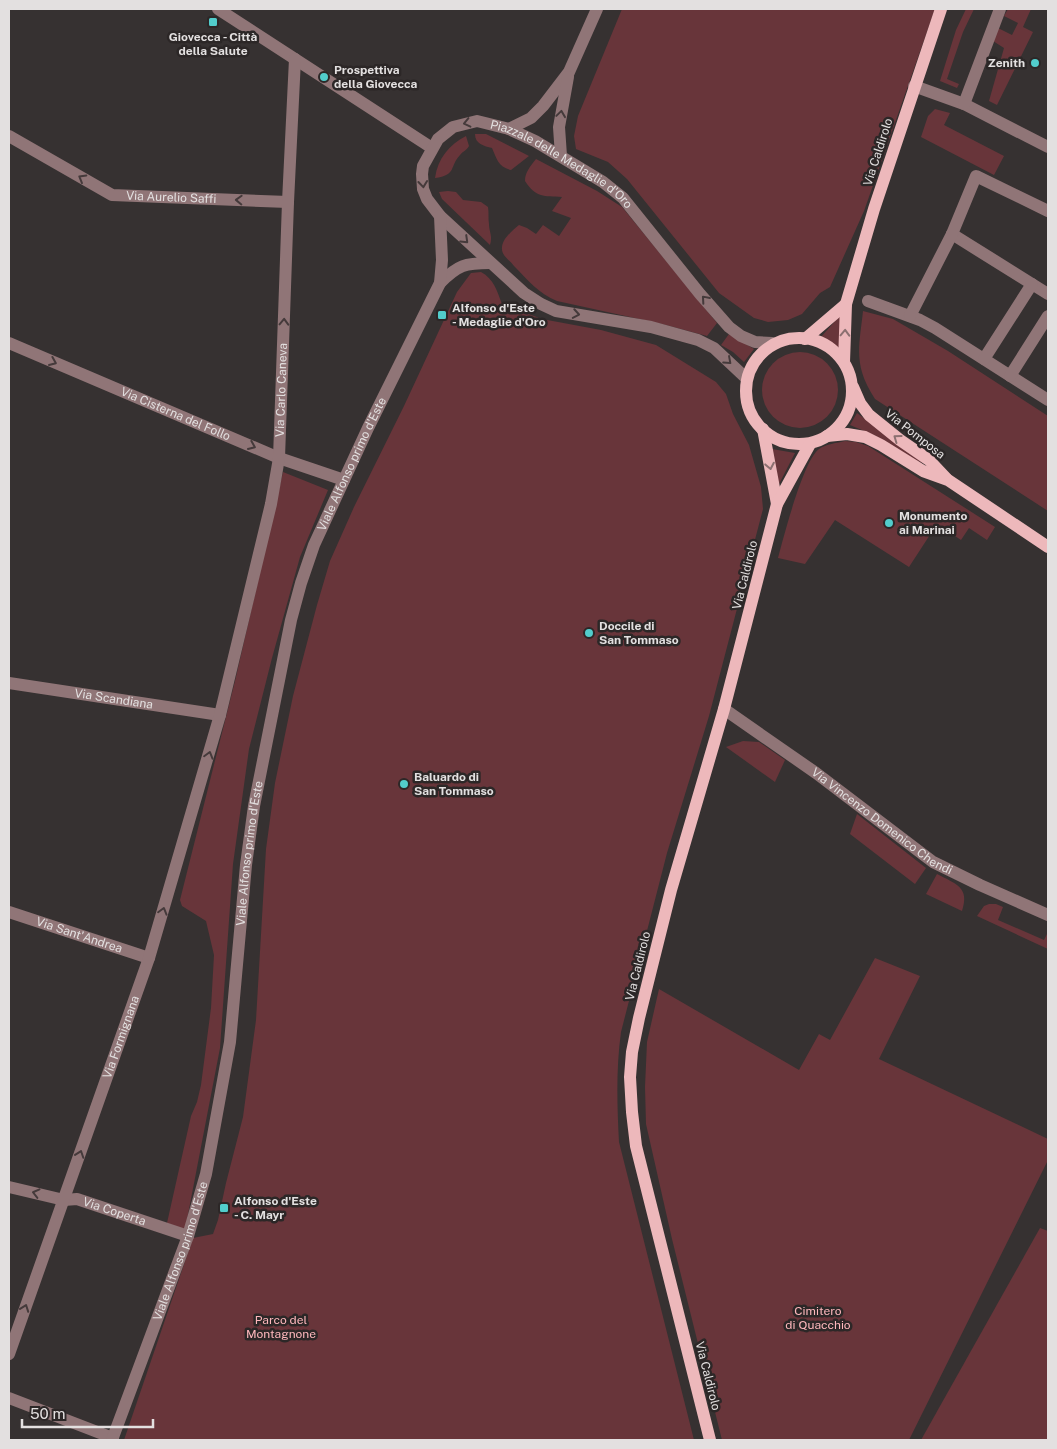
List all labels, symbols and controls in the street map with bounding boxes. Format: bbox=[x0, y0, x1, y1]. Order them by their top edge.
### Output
marker: Giovecca - Città della Salute bbox=[207, 16, 219, 28]
place label: Giovecca - Città della Salute bbox=[169, 30, 258, 58]
place label: Zenith bbox=[988, 56, 1025, 70]
marker: Zenith bbox=[1029, 57, 1041, 69]
place label: Prospettiva della Giovecca bbox=[334, 63, 417, 91]
marker: Prospettiva della Giovecca bbox=[318, 71, 330, 83]
one-way arrow bbox=[555, 110, 566, 118]
street label: Via Caldirolo bbox=[860, 116, 896, 188]
one-way arrow bbox=[462, 117, 471, 128]
street label: Piazzale delle Medaglie d'Oro bbox=[489, 118, 636, 211]
one-way arrow bbox=[78, 174, 87, 184]
one-way arrow bbox=[417, 180, 428, 188]
street label: Via Aurelio Saffi bbox=[126, 189, 217, 206]
one-way arrow bbox=[235, 195, 243, 206]
one-way arrow bbox=[460, 234, 469, 243]
one-way arrow bbox=[702, 296, 711, 305]
place label: Alfonso d'Este - Medaglie d'Oro bbox=[452, 301, 546, 329]
one-way arrow bbox=[572, 308, 580, 319]
marker: Alfonso d'Este - Medaglie d'Oro bbox=[436, 309, 448, 321]
one-way arrow bbox=[279, 317, 289, 325]
one-way arrow bbox=[840, 329, 851, 337]
street label: Via Carlo Caneva bbox=[273, 343, 290, 437]
one-way arrow bbox=[723, 355, 732, 364]
one-way arrow bbox=[49, 357, 57, 367]
street label: Via Cisterna del Follo bbox=[118, 384, 233, 444]
street label: Viale Alfonso primo d'Este bbox=[314, 395, 389, 533]
street label: Via Pomposa bbox=[882, 406, 948, 462]
one-way arrow bbox=[893, 435, 903, 444]
one-way arrow bbox=[247, 441, 255, 451]
one-way arrow bbox=[764, 462, 775, 471]
place label: Monumento ai Marinai bbox=[899, 509, 967, 537]
marker: Monumento ai Marinai bbox=[883, 517, 895, 529]
street label: Via Caldirolo bbox=[730, 539, 760, 611]
place label: Doccile di San Tommaso bbox=[599, 619, 679, 647]
marker: Doccile di San Tommaso bbox=[583, 627, 595, 639]
street label: Via Scandiana bbox=[74, 686, 154, 712]
one-way arrow bbox=[203, 751, 213, 760]
street label: Via Vincenzo Domenico Chendi bbox=[809, 765, 955, 877]
place label: Baluardo di San Tommaso bbox=[414, 770, 494, 798]
marker: Baluardo di San Tommaso bbox=[398, 778, 410, 790]
street label: Viale Alfonso primo d'Este bbox=[234, 780, 266, 927]
one-way arrow bbox=[158, 907, 168, 916]
street label: Via Sant'Andrea bbox=[34, 914, 124, 956]
street label: Via Caldirolo bbox=[623, 930, 653, 1002]
street label: Via Formignana bbox=[100, 994, 142, 1081]
one-way arrow bbox=[74, 1150, 84, 1159]
street label: Viale Alfonso primo d'Este bbox=[150, 1180, 210, 1323]
one-way arrow bbox=[32, 1188, 41, 1199]
street label: Via Coperta bbox=[81, 1194, 148, 1228]
place label: Alfonso d'Este - C. Mayr bbox=[234, 1194, 317, 1222]
marker: Alfonso d'Este - C. Mayr bbox=[218, 1202, 230, 1214]
park label: Cimitero di Quacchio bbox=[785, 1304, 851, 1332]
one-way arrow bbox=[19, 1305, 29, 1313]
park label: Parco del Montagnone bbox=[246, 1313, 316, 1341]
street label: Via Caldirolo bbox=[693, 1340, 723, 1412]
scale bar bbox=[22, 1396, 154, 1428]
text: 50 m bbox=[30, 1405, 65, 1422]

